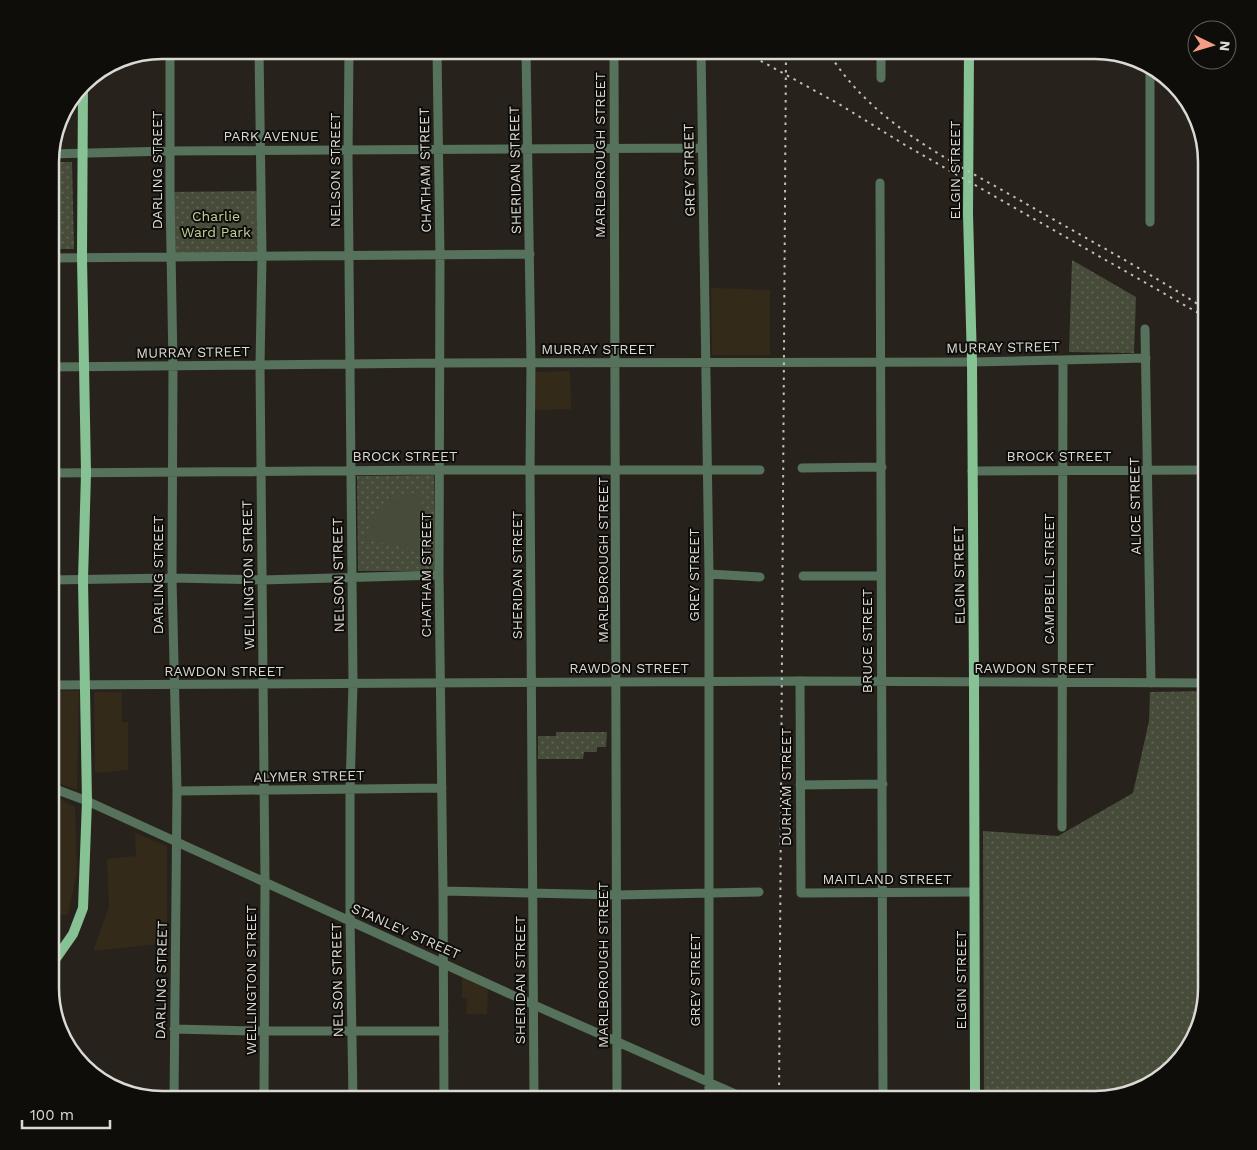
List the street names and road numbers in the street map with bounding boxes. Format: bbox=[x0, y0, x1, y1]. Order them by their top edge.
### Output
street label: MARLBOROUGH STREET bbox=[592, 71, 608, 238]
street label: SHERIDAN STREET bbox=[506, 105, 524, 234]
street label: CHATHAM STREET bbox=[416, 107, 434, 233]
street label: DARLING STREET bbox=[149, 110, 165, 229]
street label: NELSON STREET bbox=[327, 112, 343, 227]
street label: ELGIN STREET bbox=[947, 120, 963, 219]
street label: GREY STREET bbox=[680, 123, 698, 217]
street label: PARK AVENUE bbox=[223, 128, 319, 144]
street label: MURRAY STREET bbox=[946, 338, 1060, 356]
street label: MURRAY STREET bbox=[541, 341, 655, 357]
street label: MURRAY STREET bbox=[136, 343, 250, 361]
street label: BROCK STREET bbox=[353, 448, 458, 464]
street label: BROCK STREET bbox=[1007, 448, 1112, 464]
street label: ALICE STREET bbox=[1126, 456, 1144, 555]
street label: MARLBOROUGH STREET bbox=[595, 476, 611, 643]
street label: WELLINGTON STREET bbox=[239, 499, 257, 650]
street label: SHERIDAN STREET bbox=[509, 510, 525, 639]
street label: CHATHAM STREET bbox=[418, 512, 434, 638]
street label: CAMPBELL STREET bbox=[1041, 513, 1057, 645]
street label: DARLING STREET bbox=[150, 515, 166, 634]
street label: NELSON STREET bbox=[329, 517, 347, 632]
street label: ELGIN STREET bbox=[950, 525, 968, 625]
street label: GREY STREET bbox=[686, 528, 702, 622]
street label: BRUCE STREET bbox=[859, 588, 875, 693]
street label: RAWDON STREET bbox=[569, 660, 689, 676]
street label: RAWDON STREET bbox=[974, 660, 1094, 676]
street label: RAWDON STREET bbox=[164, 663, 284, 679]
street label: DURHAM STREET bbox=[778, 727, 794, 846]
street label: ALYMER STREET bbox=[253, 767, 365, 785]
street label: MAITLAND STREET bbox=[822, 871, 952, 887]
street label: MARLBOROUGH STREET bbox=[595, 881, 611, 1048]
street label: STANLEY STREET bbox=[349, 900, 463, 962]
street label: WELLINGTON STREET bbox=[243, 905, 259, 1055]
street label: SHERIDAN STREET bbox=[512, 915, 528, 1044]
street label: DARLING STREET bbox=[152, 920, 170, 1039]
street label: NELSON STREET bbox=[328, 922, 346, 1037]
street label: ELGIN STREET bbox=[953, 930, 969, 1029]
street label: GREY STREET bbox=[687, 933, 703, 1027]

